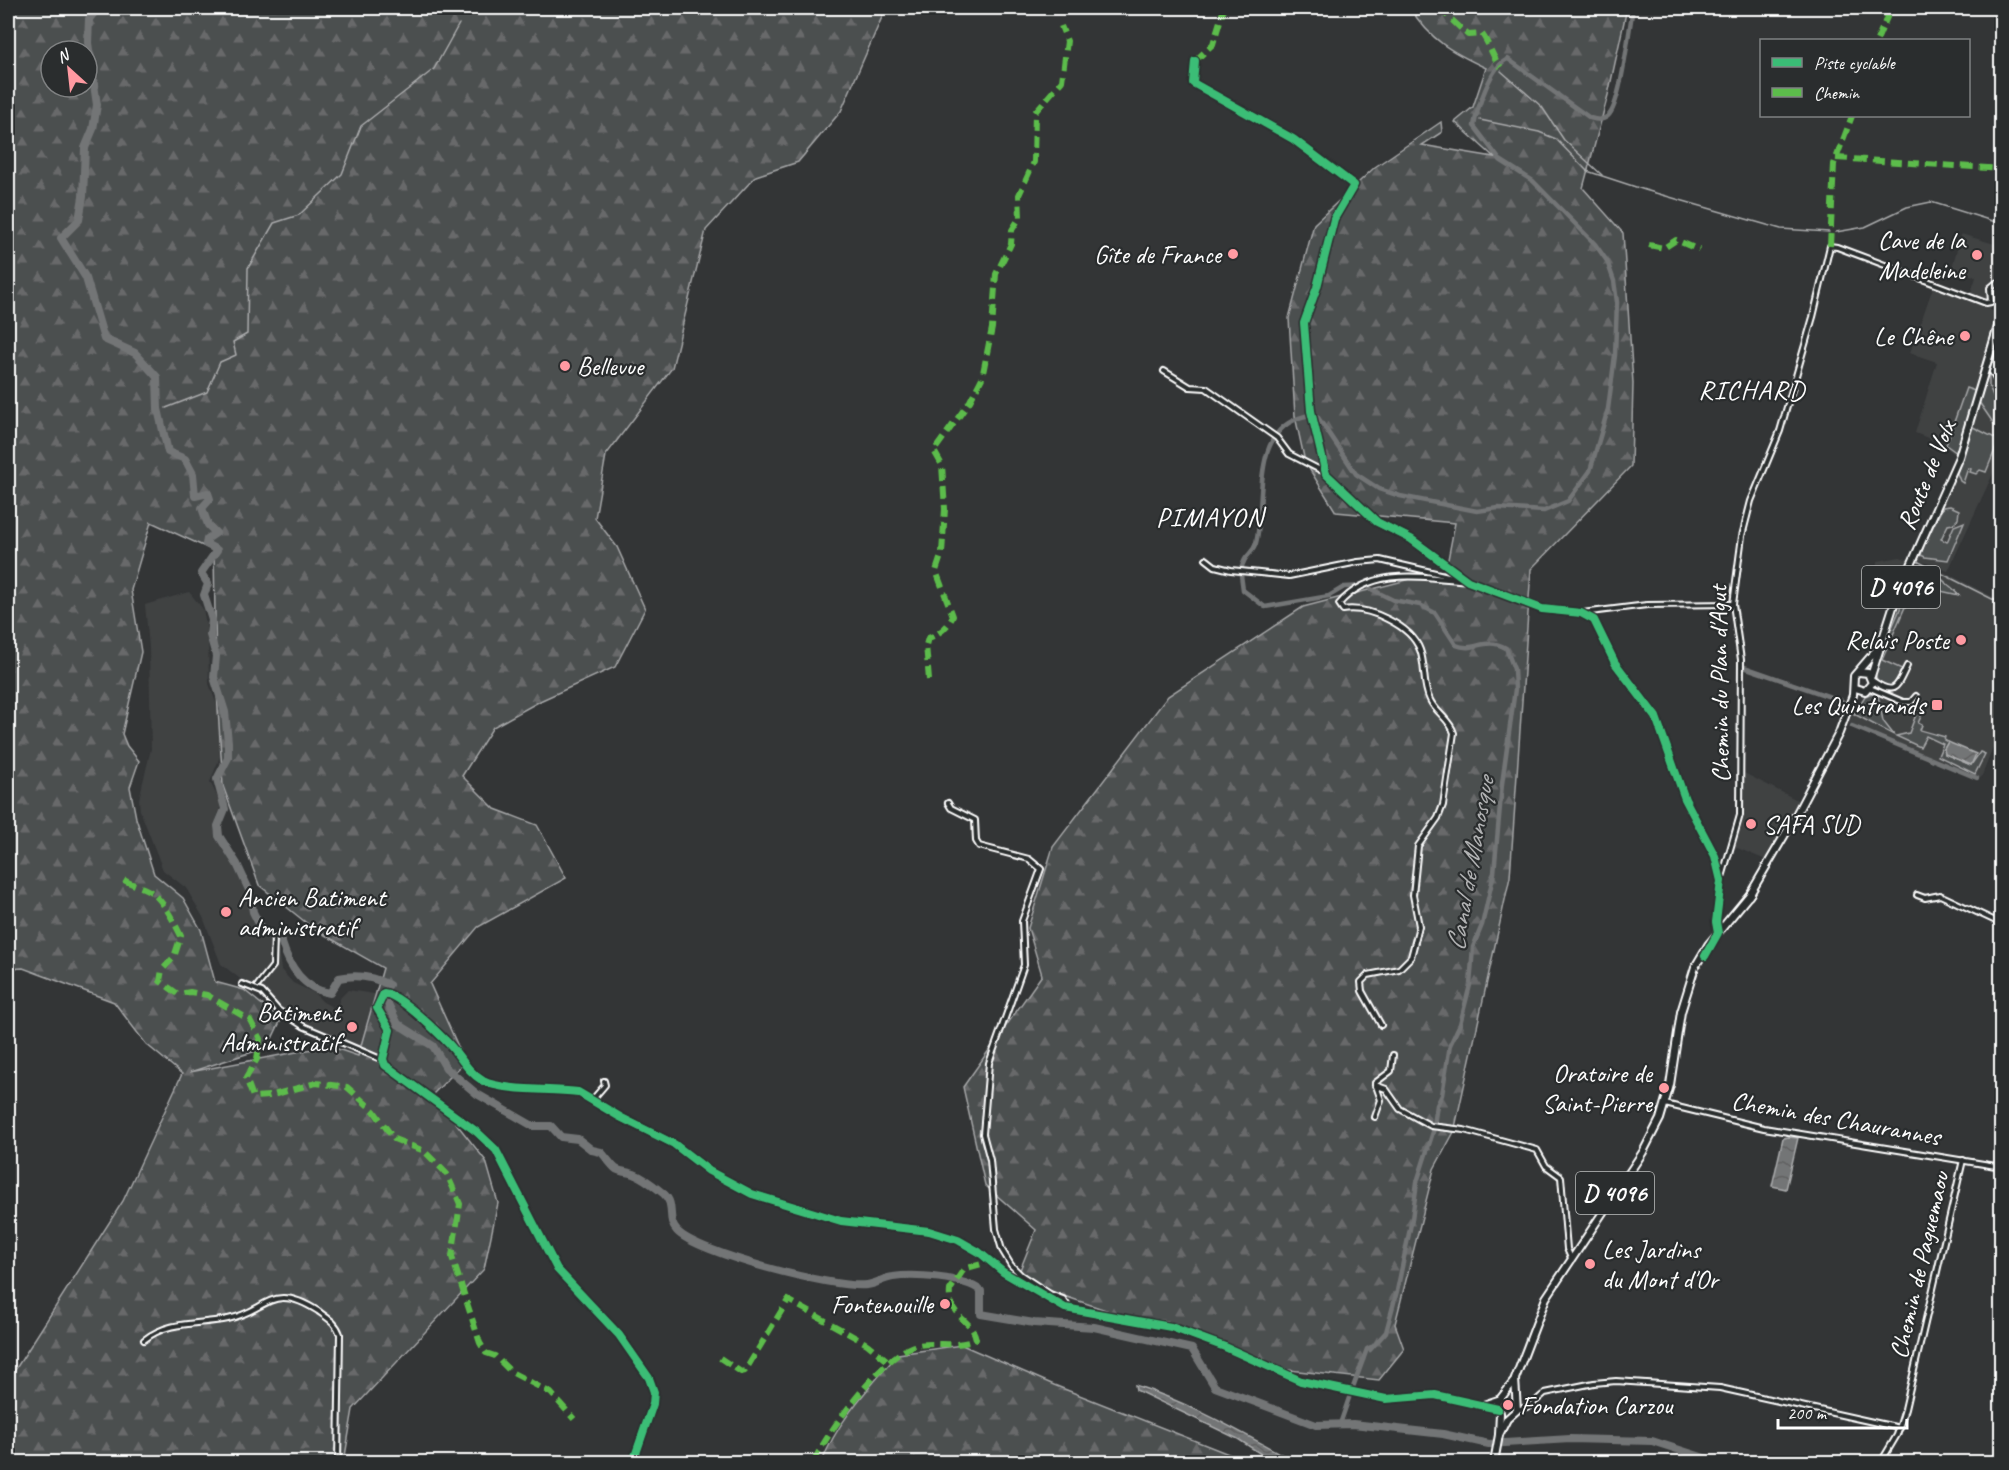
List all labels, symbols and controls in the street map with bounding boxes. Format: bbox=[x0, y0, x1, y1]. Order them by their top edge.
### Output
north arrow bbox=[39, 39, 99, 99]
legend bbox=[1760, 39, 1970, 117]
text: N bbox=[54, 44, 74, 68]
text: Piste cyclable bbox=[1814, 52, 1896, 74]
text: Chemin bbox=[1814, 82, 1860, 104]
place label: Cave de la Madeleine bbox=[1878, 224, 1967, 287]
place label: Gîte de France bbox=[1094, 238, 1224, 271]
marker: Gîte de France bbox=[1226, 247, 1240, 261]
marker: Cave de la Madeleine bbox=[1970, 248, 1984, 262]
place label: Le Chêne bbox=[1874, 320, 1956, 353]
marker: Le Chêne bbox=[1958, 329, 1972, 343]
place label: Bellevue bbox=[577, 350, 646, 383]
marker: Bellevue bbox=[558, 359, 572, 373]
district label: RICHARD bbox=[1698, 373, 1807, 407]
street label: Route de Volx bbox=[1890, 414, 1964, 535]
district label: PIMAYON bbox=[1156, 500, 1266, 534]
road number: D 4096 bbox=[1862, 566, 1940, 608]
street label: Chemin du Plan d'Agut bbox=[1701, 583, 1738, 783]
place label: Relais Poste bbox=[1845, 624, 1951, 657]
marker: Relais Poste bbox=[1954, 633, 1968, 647]
place label: Les Quintrands bbox=[1791, 689, 1927, 722]
marker: Les Quintrands bbox=[1930, 698, 1944, 712]
water label: Canal de Manosque bbox=[1438, 770, 1503, 953]
place label: SAFA SUD bbox=[1763, 808, 1861, 841]
marker: SAFA SUD bbox=[1744, 817, 1758, 831]
place label: Ancien Batiment administratif bbox=[238, 881, 388, 944]
marker: Ancien Batiment administratif bbox=[219, 905, 233, 919]
place label: Batiment Administratif bbox=[221, 996, 345, 1059]
marker: Batiment Administratif bbox=[345, 1020, 359, 1034]
place label: Oratoire de Saint-Pierre bbox=[1542, 1057, 1654, 1120]
marker: Oratoire de Saint-Pierre bbox=[1657, 1081, 1671, 1095]
street label: Chemin des Chaurannes bbox=[1729, 1084, 1945, 1153]
street label: Chemin de Paguemaou bbox=[1882, 1167, 1957, 1362]
road number: D 4096 bbox=[1576, 1172, 1654, 1214]
place label: Les Jardins du Mont d'Or bbox=[1602, 1233, 1721, 1296]
marker: Les Jardins du Mont d'Or bbox=[1583, 1257, 1597, 1271]
place label: Fontenouille bbox=[831, 1288, 935, 1321]
marker: Fontenouille bbox=[938, 1297, 952, 1311]
place label: Fondation Carzou bbox=[1520, 1389, 1674, 1422]
scale bar bbox=[1778, 1392, 1907, 1430]
marker: Fondation Carzou bbox=[1501, 1398, 1515, 1412]
text: 200 m bbox=[1787, 1402, 1828, 1424]

